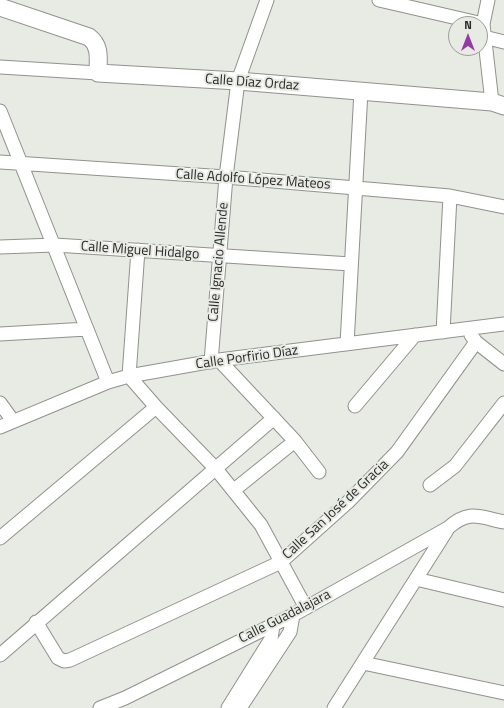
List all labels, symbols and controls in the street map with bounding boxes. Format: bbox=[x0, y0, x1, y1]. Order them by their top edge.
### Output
north arrow bbox=[448, 16, 488, 56]
text: N bbox=[464, 17, 472, 33]
street label: Calle Díaz Ordaz bbox=[204, 71, 300, 95]
street label: Calle Adolfo López Mateos bbox=[175, 166, 331, 194]
street label: Calle Ignacio Allende bbox=[205, 202, 233, 322]
street label: Calle Miguel Hidalgo bbox=[80, 238, 200, 264]
street label: Calle Porfirio Díaz bbox=[195, 342, 299, 374]
street label: Calle San José de Gracia bbox=[280, 457, 392, 563]
street label: Calle Guadalajara bbox=[236, 587, 334, 647]

